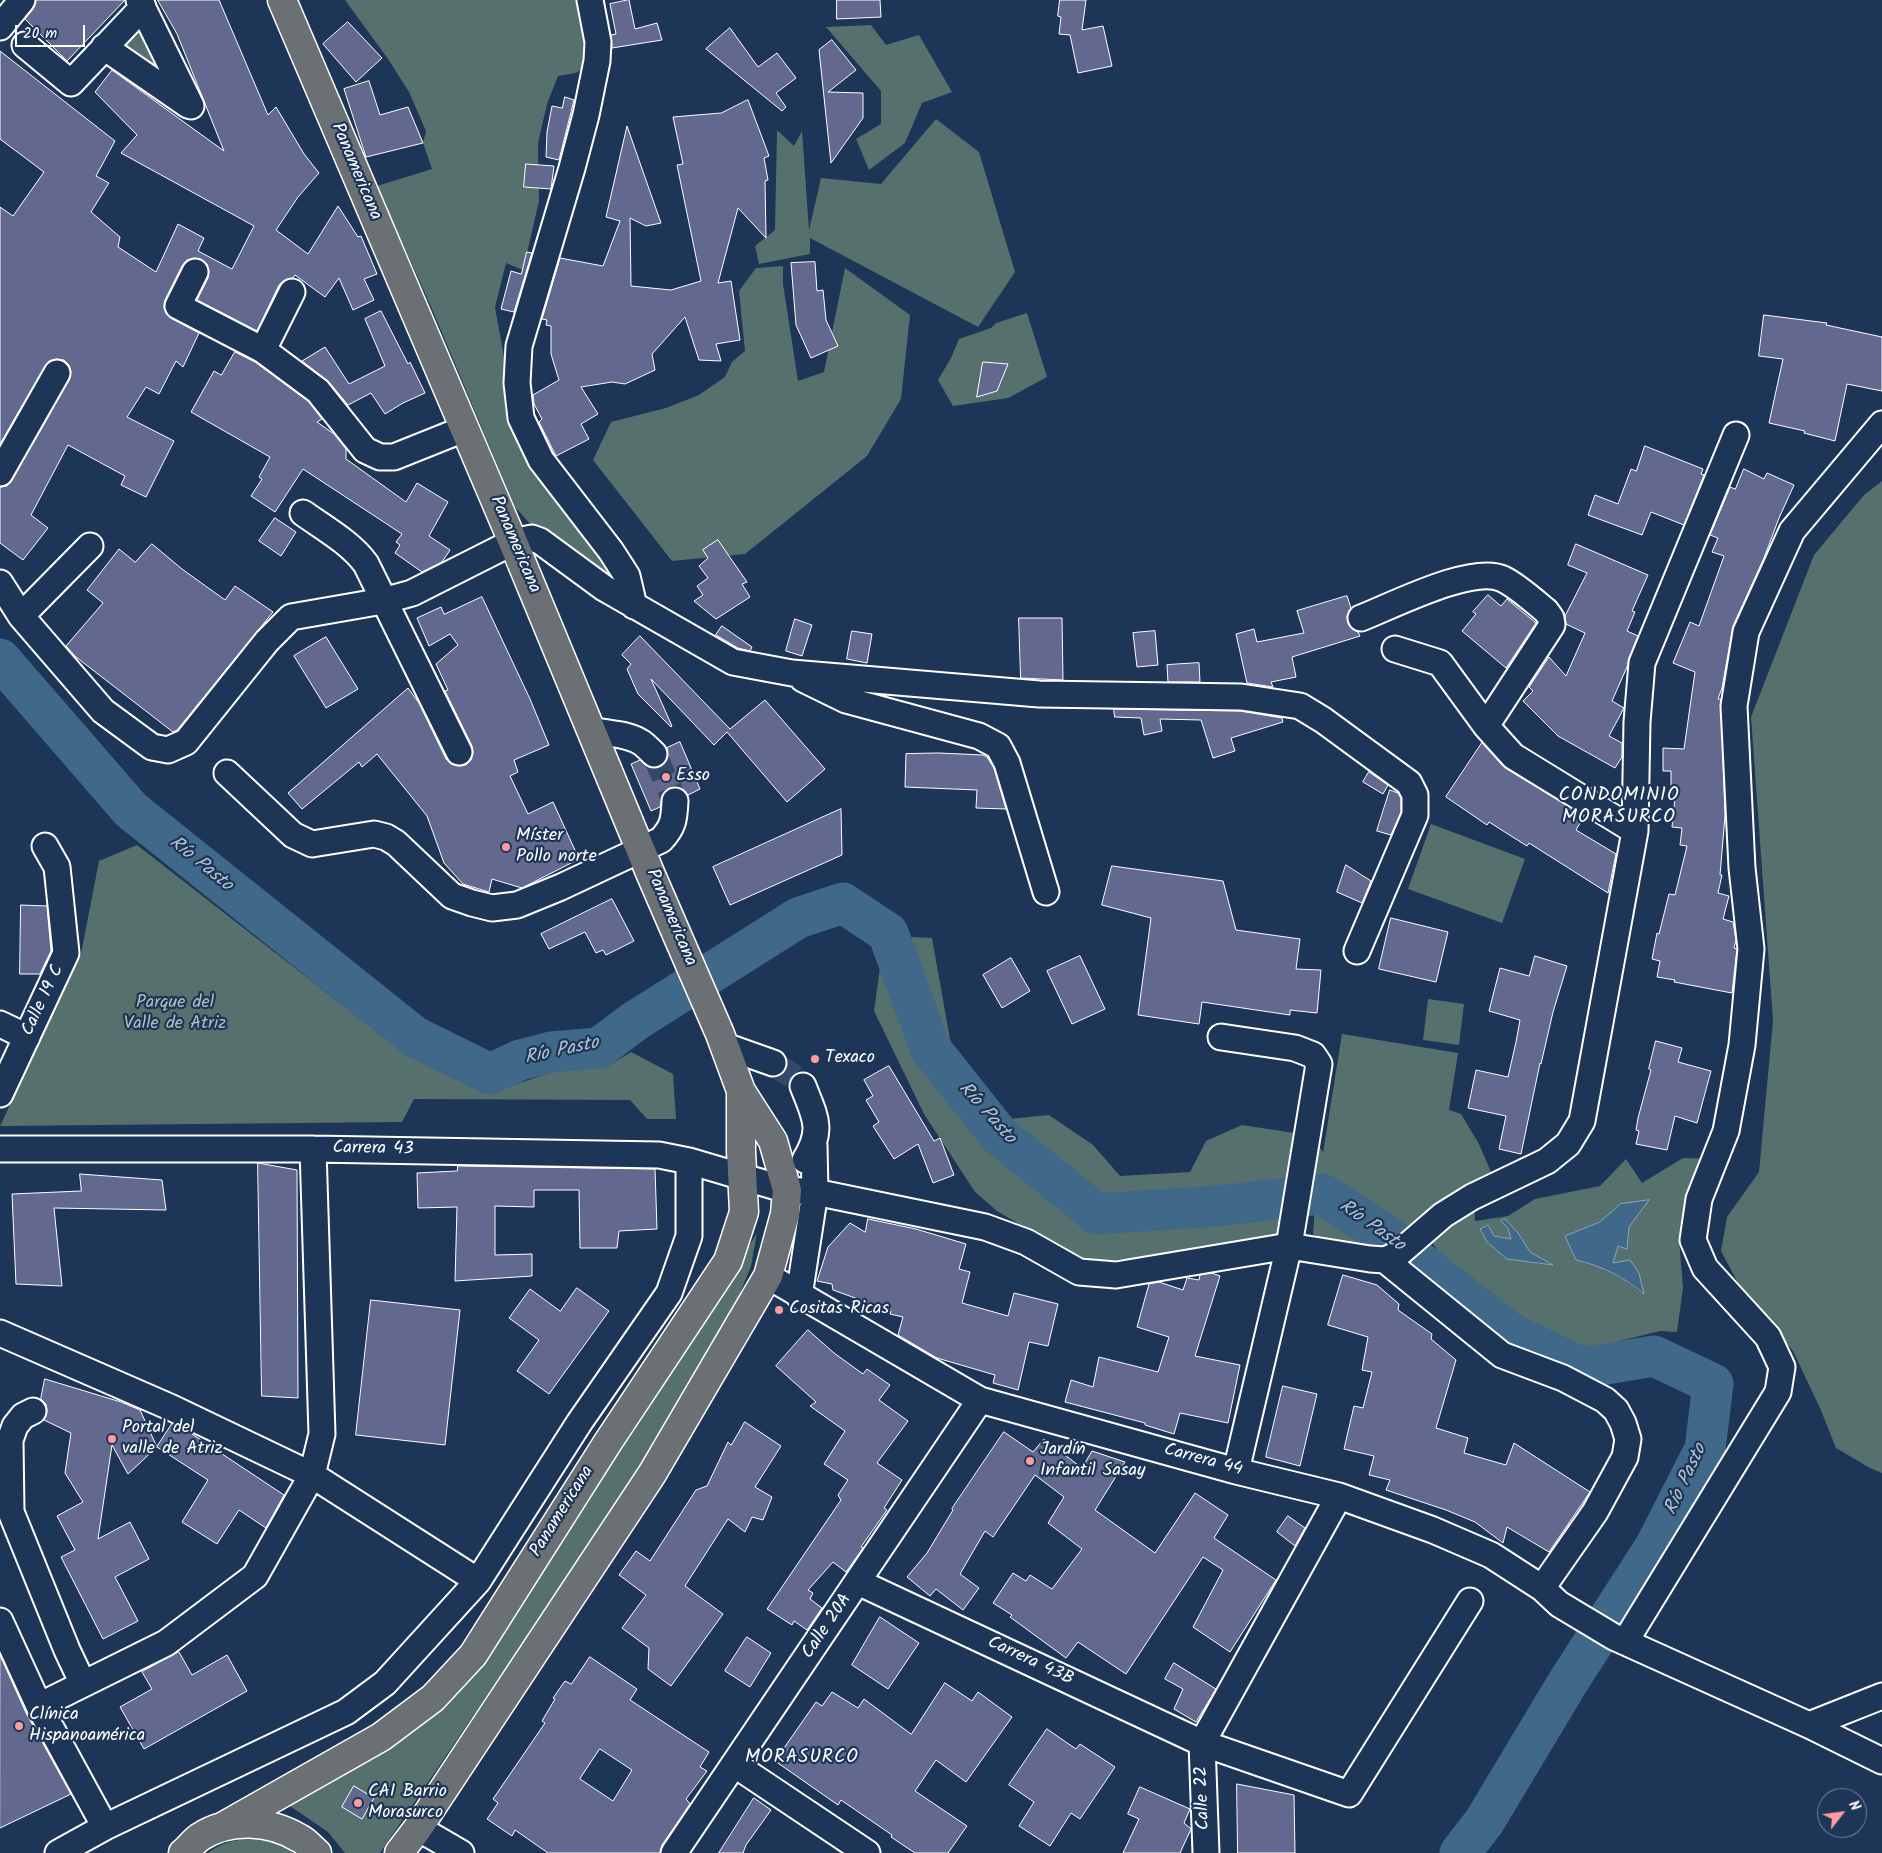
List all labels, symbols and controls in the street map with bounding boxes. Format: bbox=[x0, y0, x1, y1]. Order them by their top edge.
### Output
scale bar bbox=[18, 15, 88, 47]
text: 20 m bbox=[23, 22, 57, 46]
street label: Panamericana bbox=[325, 120, 385, 224]
street label: Panamericana bbox=[484, 493, 544, 597]
place label: Esso bbox=[676, 766, 710, 788]
marker: Esso bbox=[660, 771, 672, 783]
district label: CONDOMINIO MORASURCO bbox=[1557, 786, 1681, 830]
place label: Míster Pollo norte bbox=[516, 826, 597, 869]
water label: Río Pasto bbox=[164, 833, 236, 897]
marker: Míster Pollo norte bbox=[500, 841, 512, 853]
street label: Panamericana bbox=[640, 866, 700, 970]
street label: Calle 19 C bbox=[18, 962, 70, 1040]
park label: Parque del Valle de Atriz bbox=[124, 993, 226, 1036]
water label: Río Pasto bbox=[523, 1033, 601, 1071]
place label: Texaco bbox=[825, 1048, 875, 1070]
marker: Texaco bbox=[809, 1053, 821, 1065]
water label: Río Pasto bbox=[952, 1078, 1020, 1150]
street label: Carrera 43 bbox=[332, 1138, 414, 1162]
water label: Río Pasto bbox=[1334, 1196, 1408, 1258]
place label: Cositas Ricas bbox=[789, 1299, 889, 1321]
marker: Cositas Ricas bbox=[773, 1304, 785, 1316]
place label: Portal del valle de Atriz bbox=[122, 1418, 223, 1460]
marker: Portal del valle de Atriz bbox=[106, 1433, 118, 1445]
place label: Jardín Infantil Sasay bbox=[1040, 1440, 1145, 1482]
street label: Carrera 44 bbox=[1161, 1440, 1245, 1482]
water label: Río Pasto bbox=[1661, 1441, 1713, 1519]
marker: Jardín Infantil Sasay bbox=[1024, 1455, 1036, 1467]
street label: Panamericana bbox=[526, 1462, 600, 1562]
street label: Calle 20A bbox=[798, 1590, 858, 1664]
street label: Carrera 43B bbox=[984, 1633, 1076, 1691]
place label: Clínica Hispanoamérica bbox=[29, 1705, 145, 1748]
marker: Clínica Hispanoamérica bbox=[13, 1720, 25, 1732]
district label: MORASURCO bbox=[744, 1748, 860, 1770]
street label: Calle 22 bbox=[1192, 1766, 1216, 1830]
place label: CAI Barrio Morasurco bbox=[368, 1782, 447, 1825]
north arrow bbox=[1817, 1788, 1867, 1838]
marker: CAI Barrio Morasurco bbox=[352, 1797, 364, 1809]
text: N bbox=[1842, 1797, 1866, 1815]

